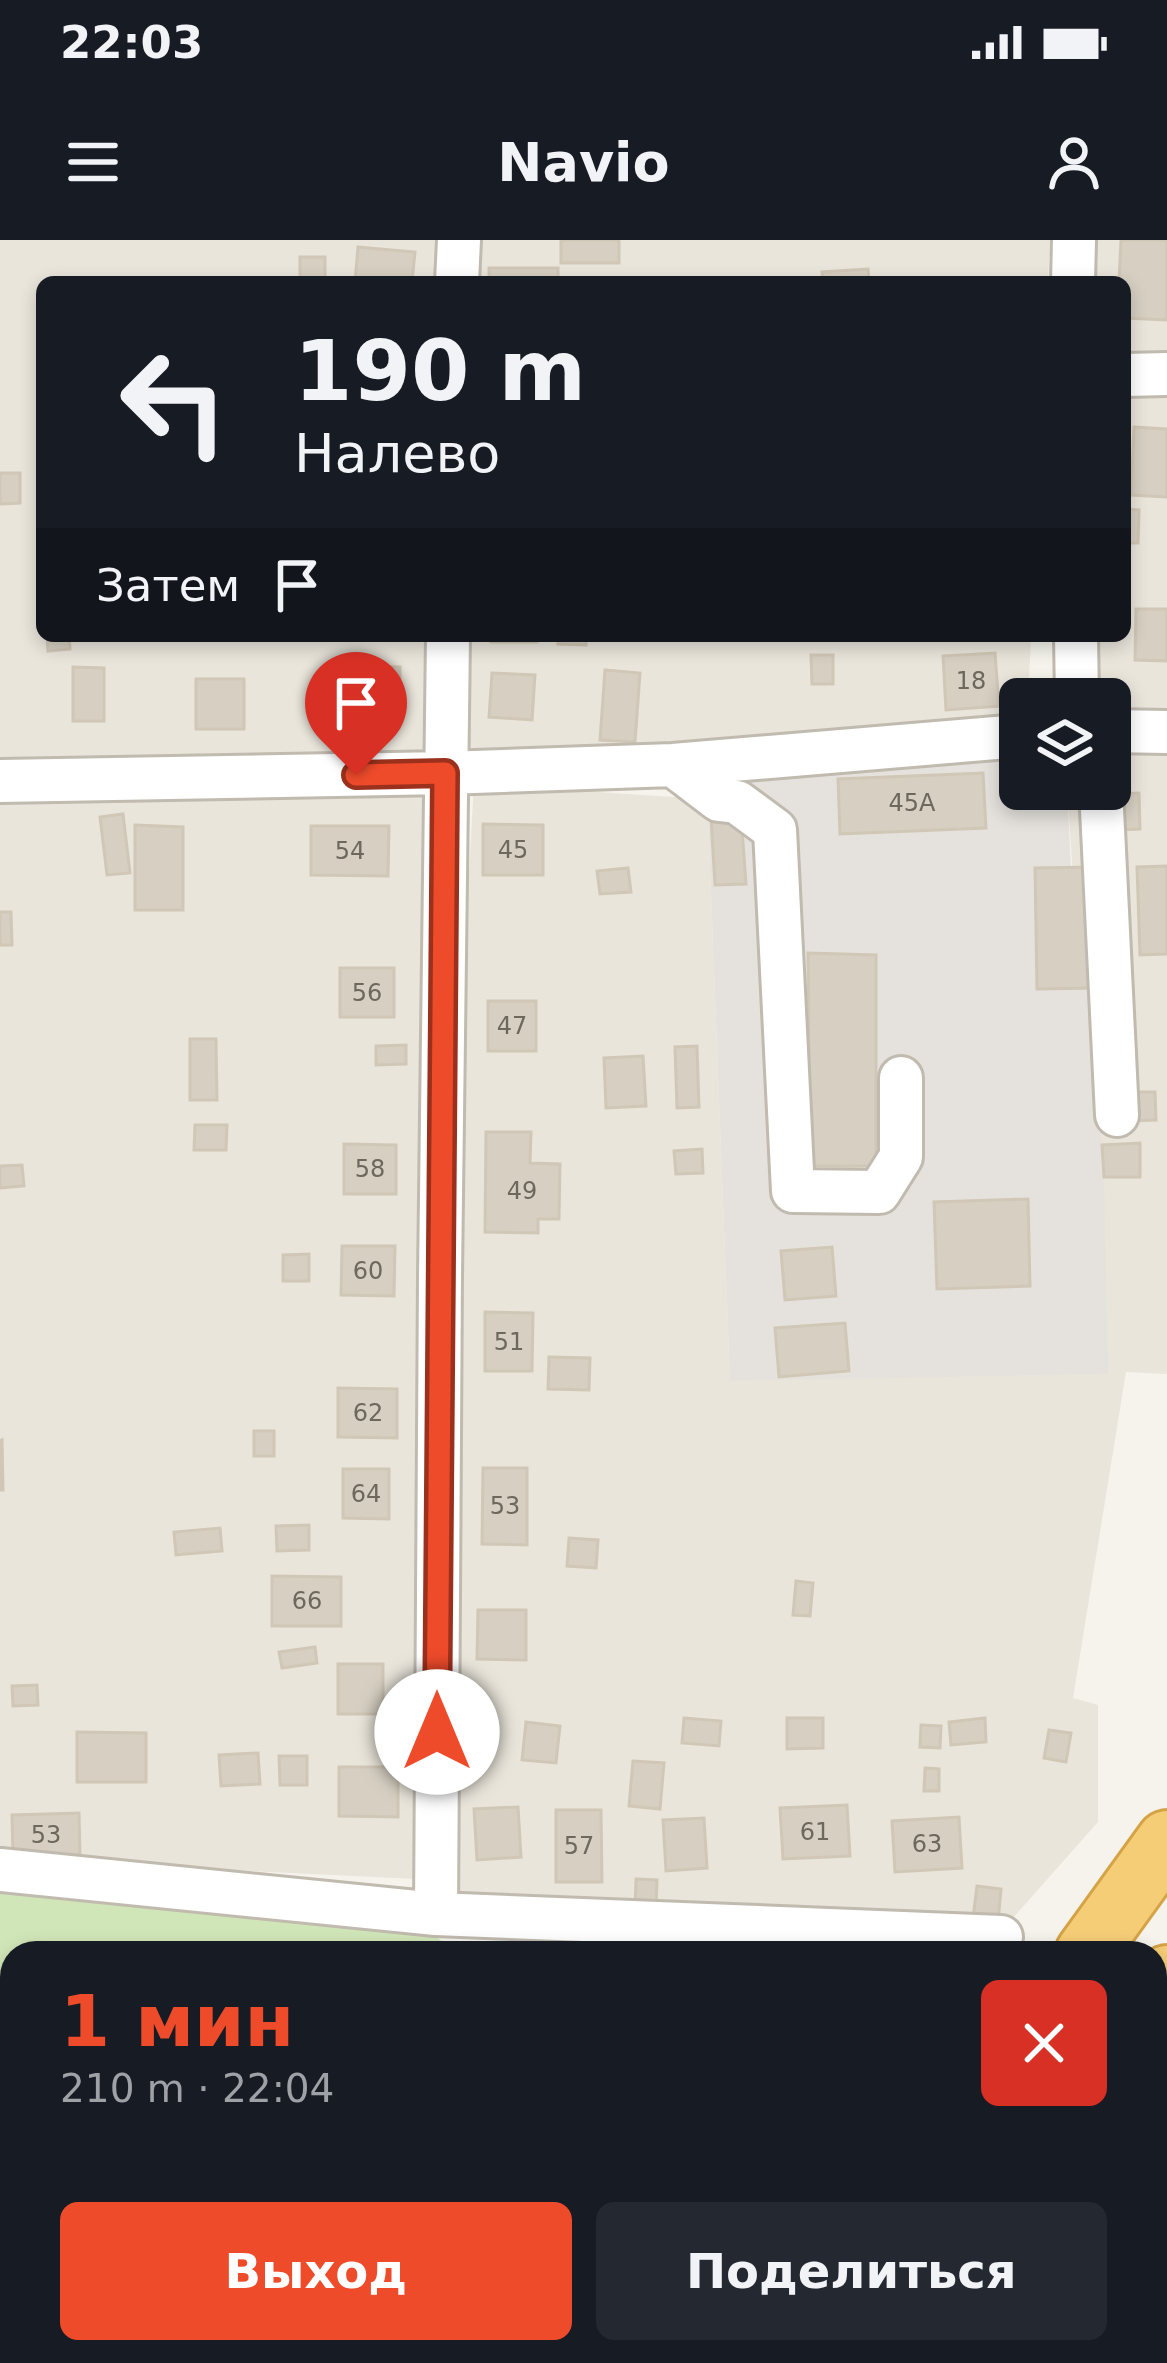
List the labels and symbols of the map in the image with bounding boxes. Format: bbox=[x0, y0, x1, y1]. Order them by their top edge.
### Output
pin bbox=[305, 652, 407, 775]
house number: 18 bbox=[956, 667, 986, 695]
house number: 45А bbox=[889, 789, 936, 817]
house number: 45 bbox=[498, 836, 528, 864]
house number: 54 bbox=[335, 837, 365, 865]
house number: 56 bbox=[352, 979, 382, 1007]
house number: 47 bbox=[497, 1012, 527, 1040]
house number: 58 bbox=[355, 1155, 385, 1183]
house number: 49 bbox=[507, 1177, 537, 1205]
house number: 60 bbox=[353, 1257, 383, 1285]
house number: 51 bbox=[494, 1328, 524, 1356]
house number: 62 bbox=[353, 1399, 383, 1427]
house number: 64 bbox=[351, 1480, 381, 1508]
house number: 53 bbox=[490, 1492, 520, 1520]
house number: 66 bbox=[292, 1587, 322, 1615]
position arrow bbox=[374, 1669, 500, 1795]
house number: 61 bbox=[800, 1818, 830, 1846]
house number: 53 bbox=[31, 1821, 61, 1849]
house number: 63 bbox=[912, 1830, 942, 1858]
house number: 57 bbox=[564, 1832, 594, 1860]

